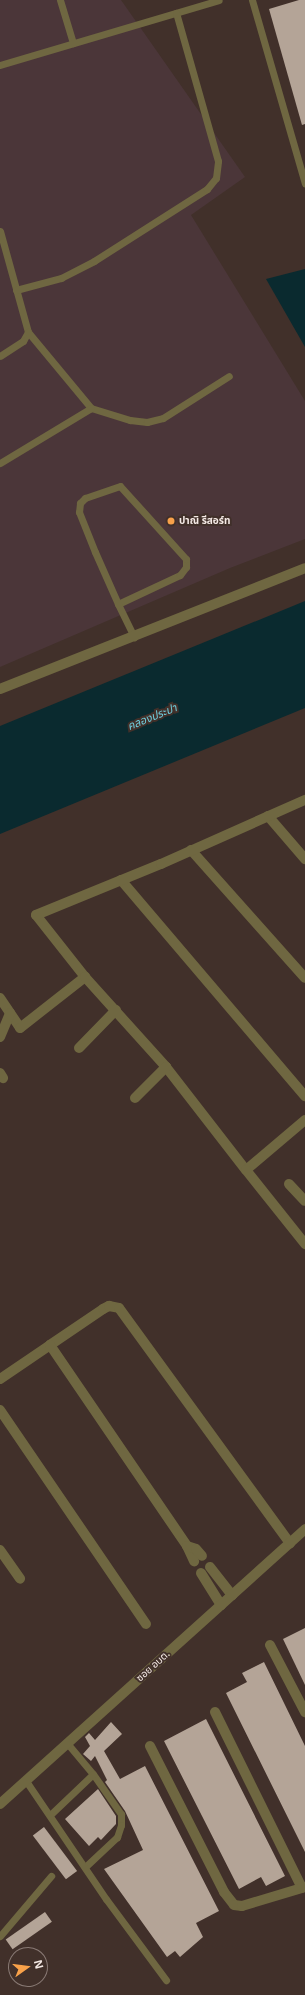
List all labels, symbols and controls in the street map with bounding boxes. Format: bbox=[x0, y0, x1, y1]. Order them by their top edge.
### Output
place label: ปาณิ รีสอร์ท bbox=[179, 515, 230, 527]
marker: ปาณิ รีสอร์ท bbox=[166, 516, 176, 526]
water label: คลองประปา bbox=[125, 701, 179, 733]
street label: ซอย อบต. bbox=[134, 1648, 172, 1684]
north arrow bbox=[8, 1947, 48, 1987]
text: N bbox=[31, 1958, 48, 1970]

